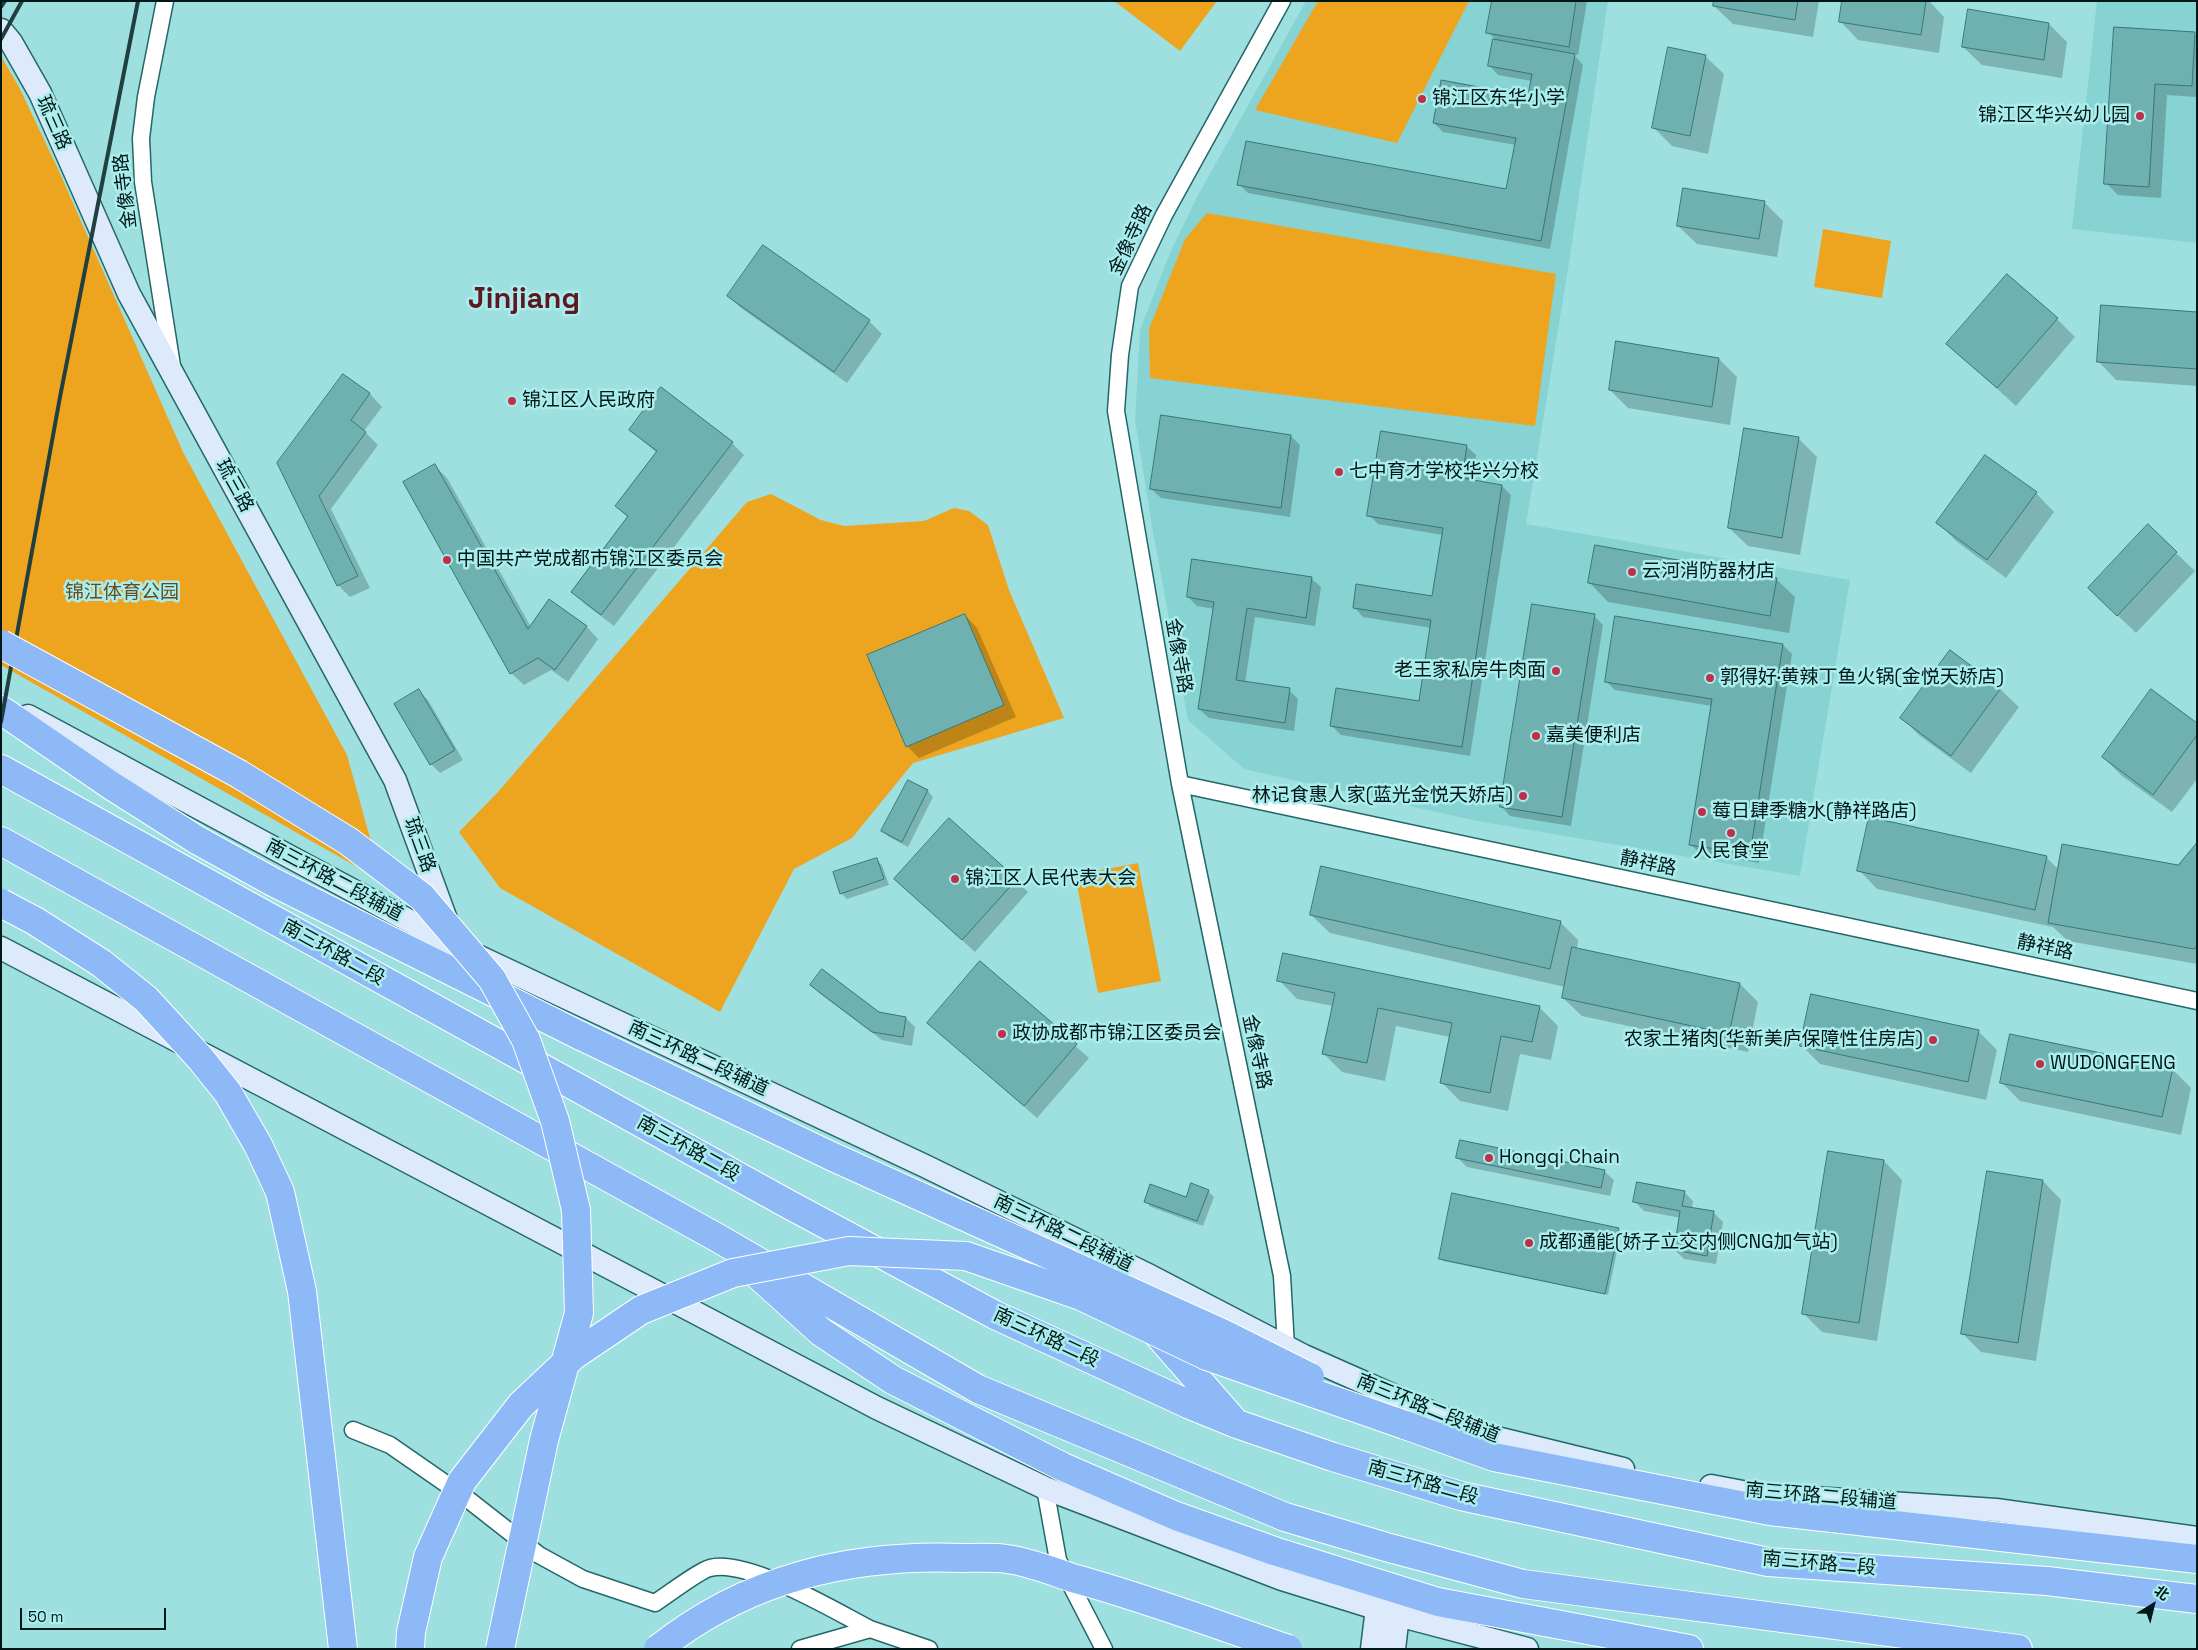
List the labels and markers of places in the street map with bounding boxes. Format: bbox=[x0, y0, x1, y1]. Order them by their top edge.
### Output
place label: 锦江区东华小学 bbox=[1432, 88, 1565, 110]
marker: 锦江区东华小学 bbox=[1416, 93, 1428, 105]
place label: 锦江区华兴幼儿园 bbox=[1978, 105, 2130, 127]
marker: 锦江区华兴幼儿园 bbox=[2134, 110, 2146, 122]
place label: 锦江区人民政府 bbox=[522, 390, 655, 412]
marker: 锦江区人民政府 bbox=[506, 395, 518, 407]
place label: 七中育才学校华兴分校 bbox=[1349, 461, 1539, 483]
marker: 七中育才学校华兴分校 bbox=[1333, 466, 1345, 478]
place label: 中国共产党成都市锦江区委员会 bbox=[457, 549, 723, 571]
marker: 中国共产党成都市锦江区委员会 bbox=[441, 554, 453, 566]
place label: 云河消防器材店 bbox=[1642, 561, 1775, 583]
marker: 云河消防器材店 bbox=[1626, 566, 1638, 578]
place label: 老王家私房牛肉面 bbox=[1394, 660, 1546, 682]
marker: 老王家私房牛肉面 bbox=[1550, 665, 1562, 677]
place label: 郭得好·黄辣丁鱼火锅(金悦天娇店) bbox=[1720, 667, 2004, 689]
marker: 郭得好·黄辣丁鱼火锅(金悦天娇店) bbox=[1704, 672, 1716, 684]
place label: 嘉美便利店 bbox=[1546, 725, 1641, 747]
marker: 嘉美便利店 bbox=[1530, 730, 1542, 742]
place label: 林记食惠人家(蓝光金悦天娇店) bbox=[1252, 785, 1513, 807]
marker: 林记食惠人家(蓝光金悦天娇店) bbox=[1517, 790, 1529, 802]
place label: 莓日肆季糖水(静祥路店) bbox=[1712, 801, 1916, 823]
marker: 莓日肆季糖水(静祥路店) bbox=[1696, 806, 1708, 818]
marker: 人民食堂 bbox=[1725, 827, 1737, 839]
place label: 人民食堂 bbox=[1693, 841, 1769, 863]
place label: 锦江区人民代表大会 bbox=[965, 868, 1136, 890]
marker: 锦江区人民代表大会 bbox=[949, 873, 961, 885]
place label: 政协成都市锦江区委员会 bbox=[1012, 1023, 1221, 1045]
marker: 政协成都市锦江区委员会 bbox=[996, 1028, 1008, 1040]
place label: 农家土猪肉(华新美庐保障性住房店) bbox=[1624, 1029, 1923, 1051]
marker: 农家土猪肉(华新美庐保障性住房店) bbox=[1927, 1034, 1939, 1046]
place label: WUDONGFENG bbox=[2050, 1053, 2176, 1075]
marker: WUDONGFENG bbox=[2034, 1058, 2046, 1070]
place label: Hongqi Chain bbox=[1499, 1147, 1620, 1169]
marker: Hongqi Chain bbox=[1483, 1152, 1495, 1164]
place label: 成都通能(娇子立交内侧CNG加气站) bbox=[1539, 1232, 1838, 1254]
marker: 成都通能(娇子立交内侧CNG加气站) bbox=[1523, 1237, 1535, 1249]

